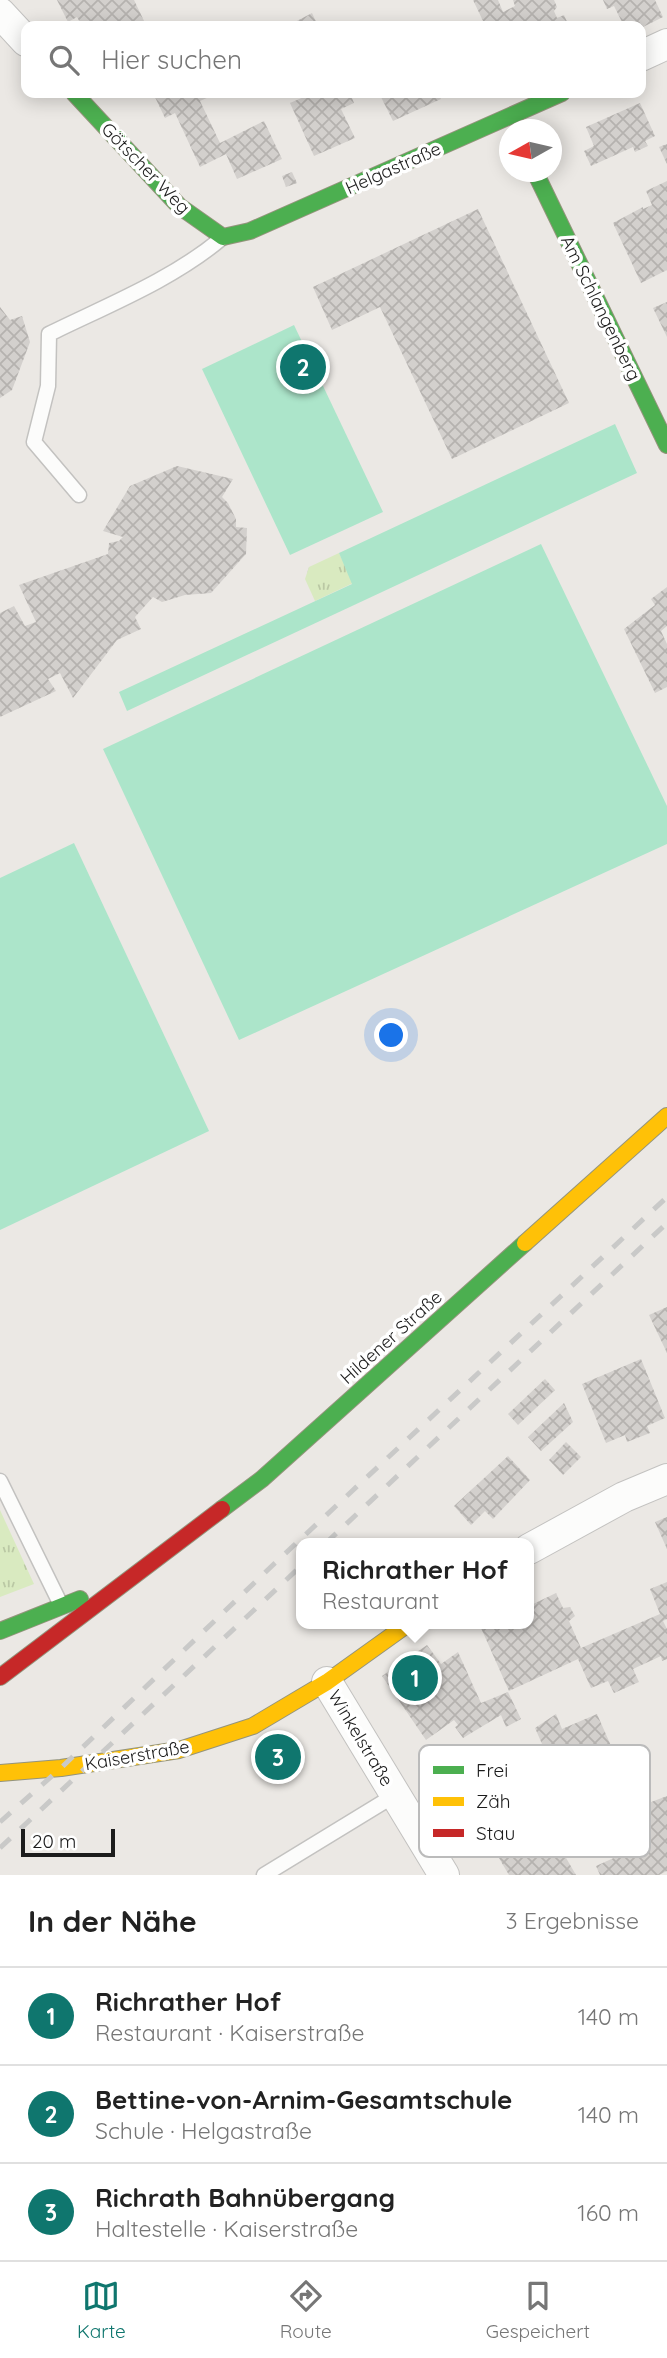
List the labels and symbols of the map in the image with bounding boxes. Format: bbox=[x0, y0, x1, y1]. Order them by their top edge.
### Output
street label: Götscher Weg bbox=[97, 117, 195, 219]
north arrow bbox=[499, 119, 562, 182]
street label: Helgastraße bbox=[342, 137, 444, 199]
street label: Am Schlangenberg bbox=[556, 232, 646, 384]
pin: 2 bbox=[280, 341, 326, 393]
your location bbox=[374, 1018, 408, 1052]
street label: Hildener Straße bbox=[335, 1285, 447, 1389]
pin: 1 bbox=[392, 1652, 438, 1704]
street label: Winkelstraße bbox=[323, 1686, 399, 1790]
pin: 3 bbox=[255, 1731, 301, 1783]
street label: Kaiserstraße bbox=[83, 1734, 191, 1776]
legend bbox=[419, 1745, 650, 1857]
text: Frei bbox=[476, 1758, 508, 1782]
text: Zäh bbox=[476, 1789, 511, 1813]
text: Stau bbox=[476, 1821, 515, 1845]
scale bar bbox=[21, 1826, 116, 1858]

